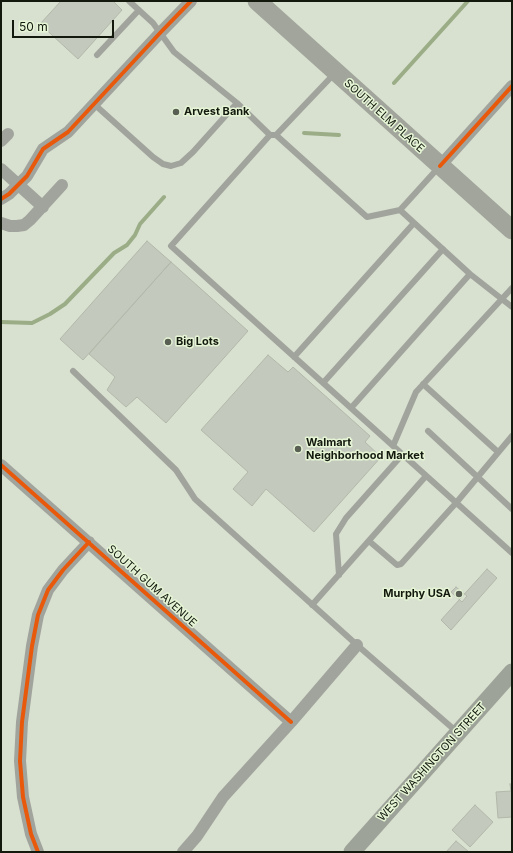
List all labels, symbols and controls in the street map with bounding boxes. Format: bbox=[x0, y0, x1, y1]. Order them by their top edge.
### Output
scale bar bbox=[14, 12, 116, 38]
text: 50 m bbox=[19, 19, 48, 34]
street label: SOUTH ELM PLACE bbox=[341, 77, 427, 155]
place label: Arvest Bank bbox=[184, 105, 250, 119]
marker: Arvest Bank bbox=[171, 107, 181, 117]
place label: Big Lots bbox=[176, 335, 219, 349]
marker: Big Lots bbox=[163, 337, 173, 347]
place label: Walmart Neighborhood Market bbox=[306, 436, 424, 462]
marker: Walmart Neighborhood Market bbox=[293, 444, 303, 454]
street label: SOUTH GUM AVENUE bbox=[105, 542, 199, 630]
place label: Murphy USA bbox=[383, 587, 451, 601]
marker: Murphy USA bbox=[454, 589, 464, 599]
street label: WEST WASHINGTON STREET bbox=[375, 700, 489, 824]

